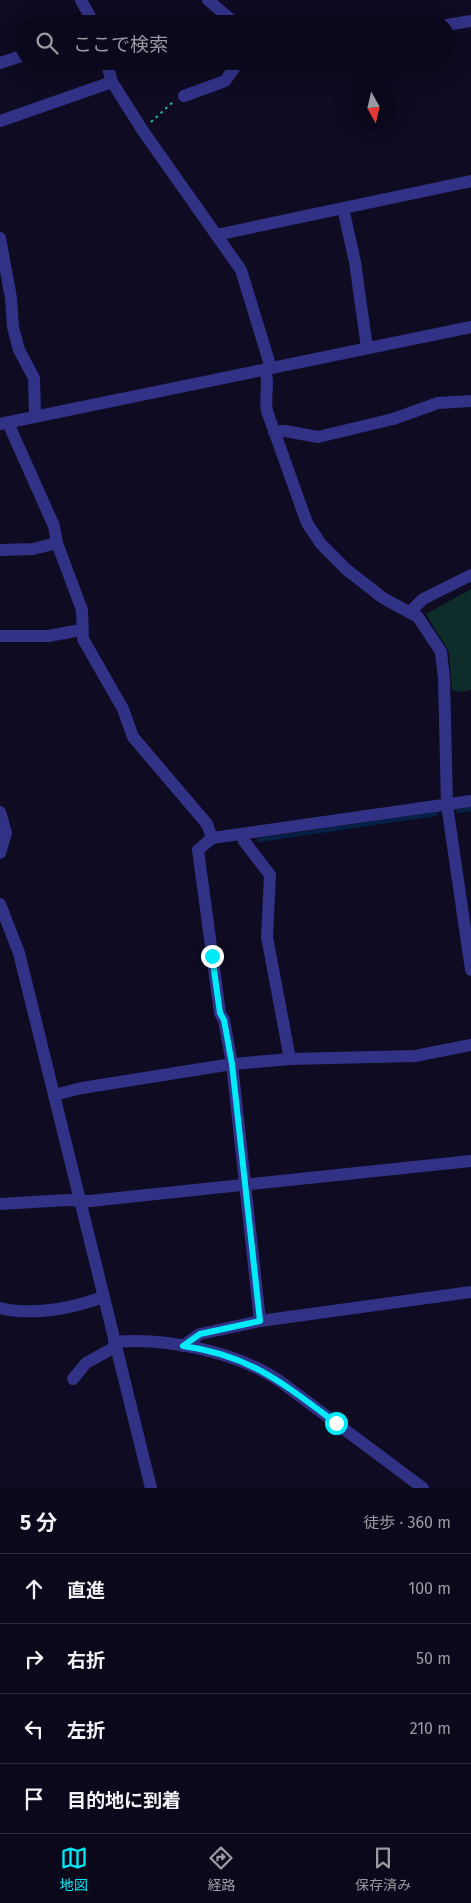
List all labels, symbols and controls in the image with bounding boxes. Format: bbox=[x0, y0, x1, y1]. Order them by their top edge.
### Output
search box bbox=[15, 15, 456, 70]
icon: search bbox=[33, 29, 61, 57]
text: ここで検索 bbox=[73, 33, 168, 56]
north arrow bbox=[351, 85, 396, 130]
route end bbox=[201, 945, 224, 968]
route start bbox=[325, 1412, 348, 1435]
text: 5 分 bbox=[20, 1510, 57, 1536]
text: 徒歩 · 360 m bbox=[363, 1513, 451, 1532]
icon: ahead bbox=[20, 1575, 48, 1603]
text: 直進 bbox=[67, 1579, 105, 1602]
text: 100 m bbox=[408, 1579, 451, 1598]
icon: right bbox=[20, 1645, 48, 1673]
text: 右折 bbox=[67, 1649, 105, 1672]
text: 50 m bbox=[416, 1649, 451, 1668]
icon: left bbox=[20, 1715, 48, 1743]
text: 左折 bbox=[67, 1719, 105, 1742]
text: 210 m bbox=[410, 1719, 451, 1738]
icon: arrive bbox=[20, 1785, 48, 1813]
text: 目的地に到着 bbox=[67, 1789, 181, 1812]
tab: 地図 bbox=[60, 1844, 88, 1894]
tab: 経路 bbox=[207, 1844, 235, 1894]
tab: 保存済み bbox=[355, 1844, 411, 1894]

